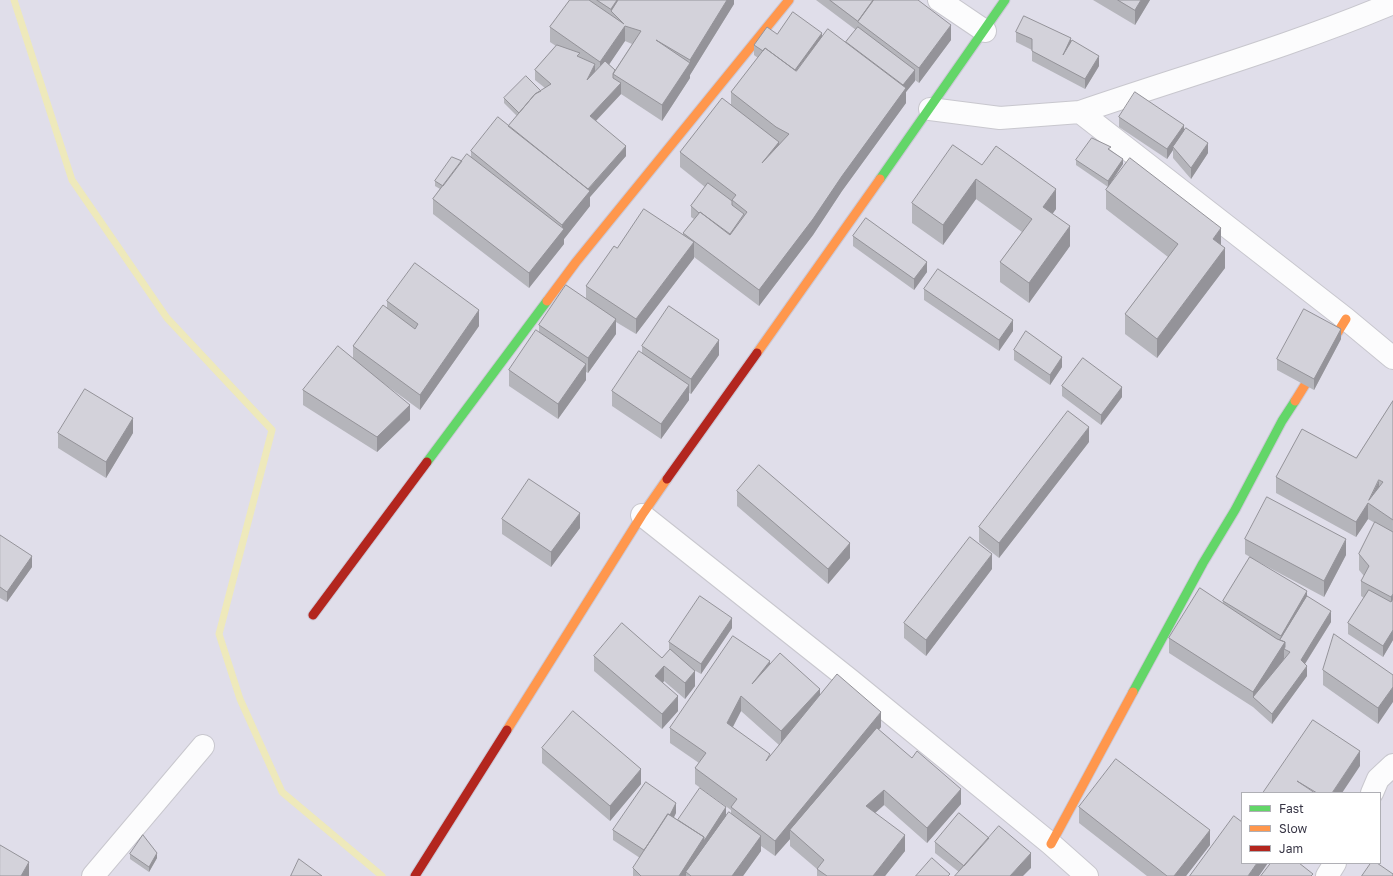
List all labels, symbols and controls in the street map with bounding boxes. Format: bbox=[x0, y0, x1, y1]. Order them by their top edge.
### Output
legend bbox=[1241, 792, 1381, 864]
text: Fast bbox=[1279, 801, 1304, 816]
text: Slow bbox=[1279, 821, 1307, 836]
text: Jam bbox=[1279, 841, 1303, 856]

